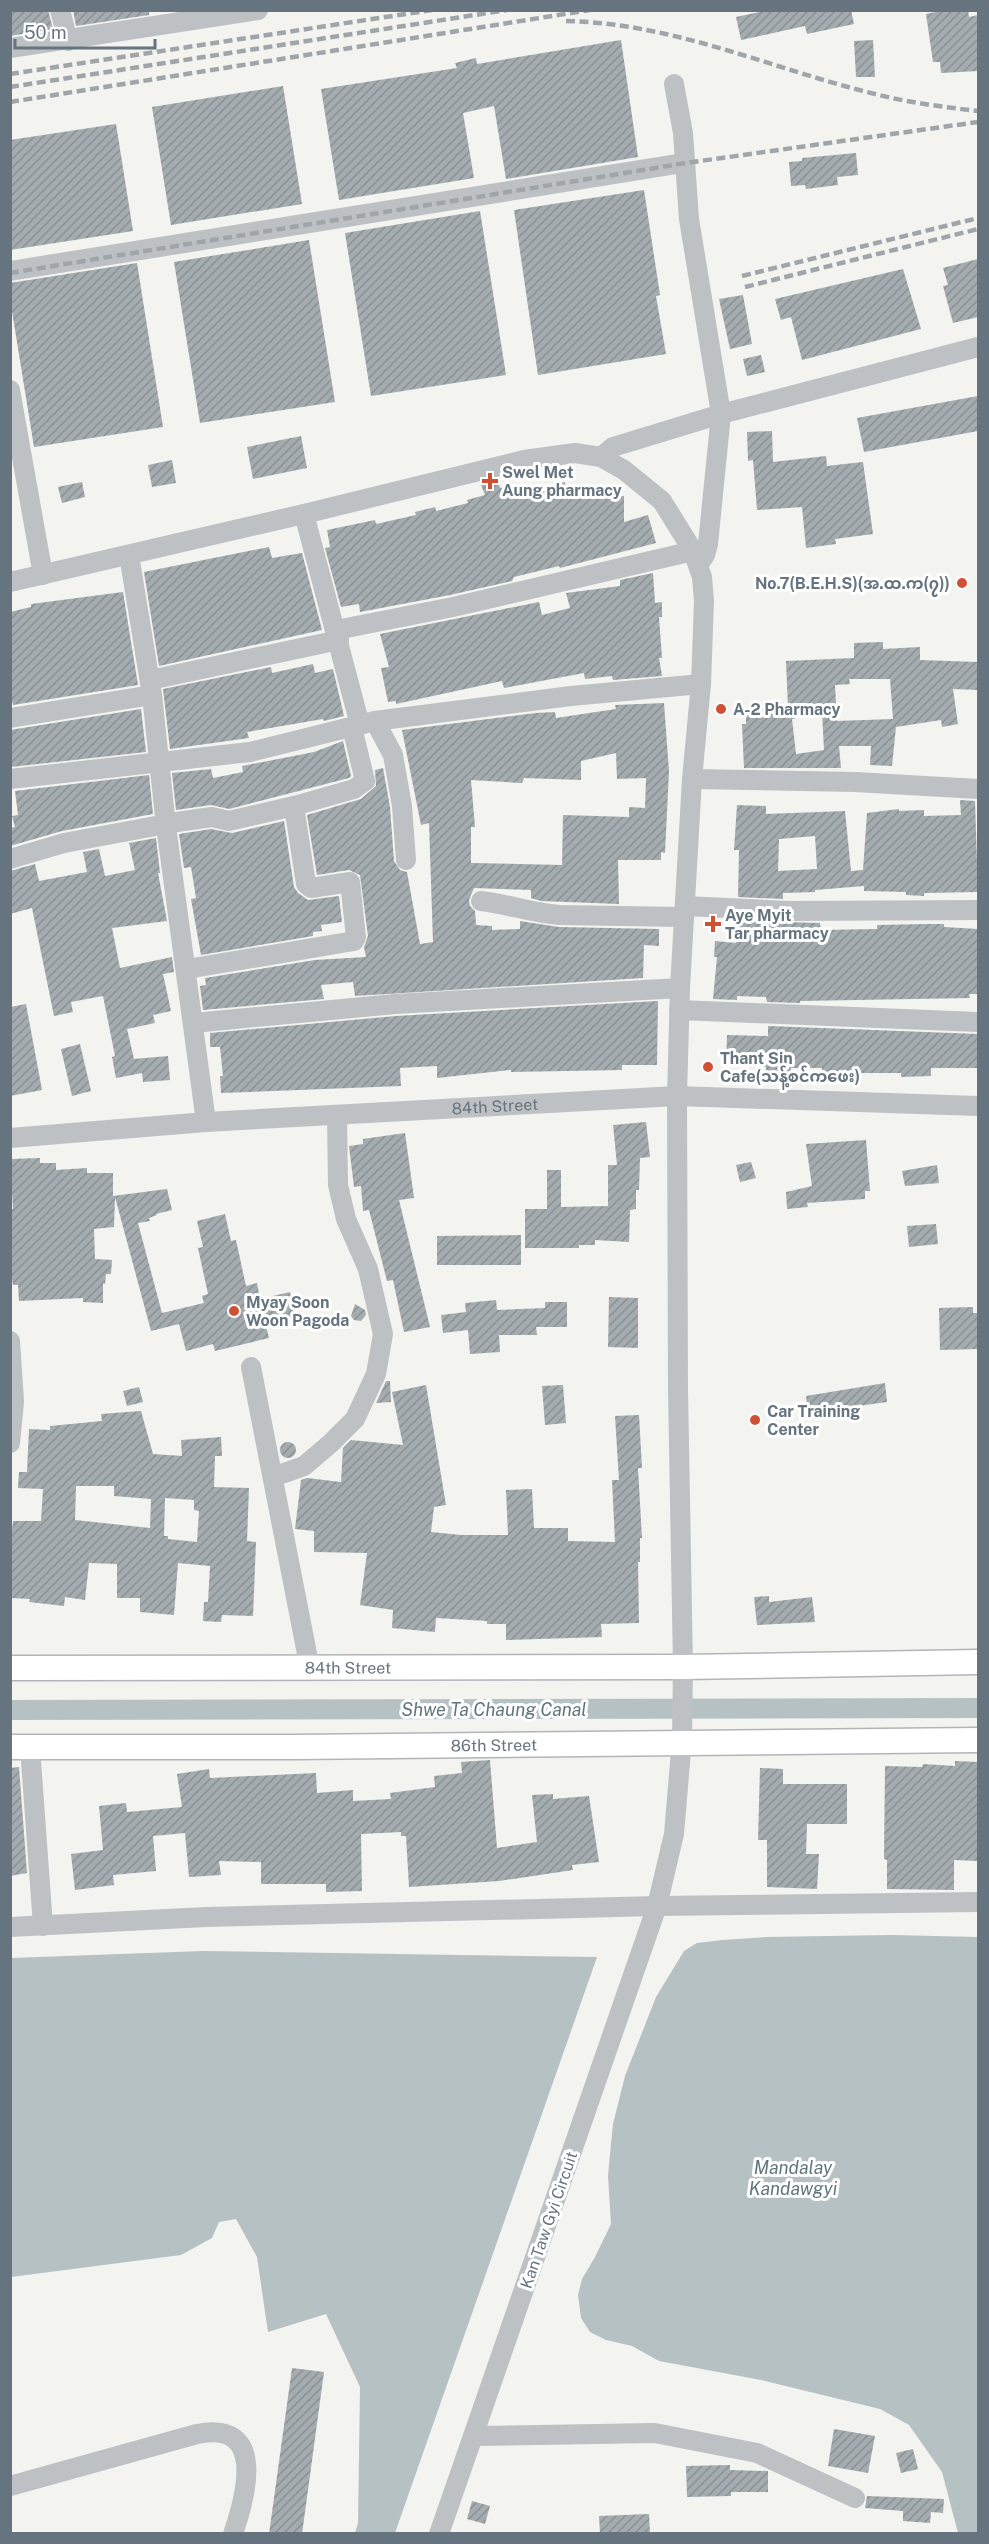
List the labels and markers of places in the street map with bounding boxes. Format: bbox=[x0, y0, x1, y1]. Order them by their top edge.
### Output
place label: Swel Met Aung pharmacy bbox=[502, 463, 622, 500]
marker: Swel Met Aung pharmacy bbox=[483, 474, 497, 488]
place label: No.7(B.E.H.S)(အ.ထ.က(၇)) bbox=[755, 574, 950, 597]
marker: No.7(B.E.H.S)(အ.ထ.က(၇)) bbox=[955, 576, 969, 590]
place label: A-2 Pharmacy bbox=[733, 700, 841, 719]
marker: A-2 Pharmacy bbox=[714, 702, 728, 716]
place label: Aye Myit Tar pharmacy bbox=[725, 906, 829, 943]
marker: Aye Myit Tar pharmacy bbox=[706, 917, 720, 931]
place label: Thant Sin Cafe(သန့်စင်ကဖေး) bbox=[720, 1049, 860, 1090]
marker: Thant Sin Cafe(သန့်စင်ကဖေး) bbox=[701, 1060, 715, 1074]
place label: Myay Soon Woon Pagoda bbox=[246, 1293, 349, 1330]
marker: Myay Soon Woon Pagoda bbox=[227, 1304, 241, 1318]
place label: Car Training Center bbox=[767, 1402, 860, 1439]
marker: Car Training Center bbox=[748, 1413, 762, 1427]

